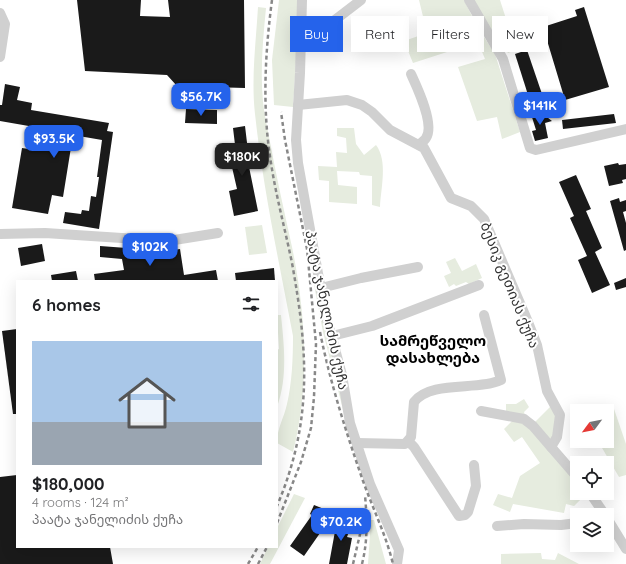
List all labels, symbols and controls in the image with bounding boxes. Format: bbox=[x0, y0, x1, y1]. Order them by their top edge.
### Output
chip: Buy bbox=[290, 16, 343, 52]
chip: Rent bbox=[351, 16, 409, 52]
chip: Filters bbox=[417, 16, 484, 52]
chip: New bbox=[492, 16, 548, 52]
pin: $56.7K bbox=[168, 83, 234, 117]
text: $56.7K bbox=[180, 88, 222, 104]
pin: $141K bbox=[512, 92, 568, 126]
text: $141K bbox=[523, 97, 557, 113]
pin: $93.5K bbox=[21, 125, 87, 159]
text: $93.5K bbox=[33, 130, 75, 146]
pin: $180K bbox=[214, 143, 270, 177]
text: $180K bbox=[224, 148, 260, 164]
street label: ბესიკ გეთიას ქუჩა bbox=[476, 219, 544, 351]
street label: პაატა ჯანელიძის ქუჩა bbox=[301, 229, 353, 391]
pin: $102K bbox=[122, 233, 178, 267]
text: $102K bbox=[132, 238, 168, 254]
icon: filters bbox=[240, 293, 262, 315]
text: 6 homes bbox=[32, 294, 101, 315]
district label: სამრეწველო დასახლება bbox=[380, 331, 486, 367]
icon: home bbox=[111, 367, 183, 439]
north arrow bbox=[570, 404, 614, 448]
map controls bbox=[570, 404, 614, 552]
button: locate bbox=[570, 456, 614, 500]
text: $180,000 bbox=[32, 473, 105, 494]
text: 4 rooms · 124 m² bbox=[32, 494, 129, 510]
pin: $70.2K bbox=[308, 508, 374, 542]
button: layers bbox=[570, 508, 614, 552]
text: პაატა ჯანელიძის ქუჩა bbox=[32, 511, 183, 527]
text: $70.2K bbox=[320, 513, 362, 529]

